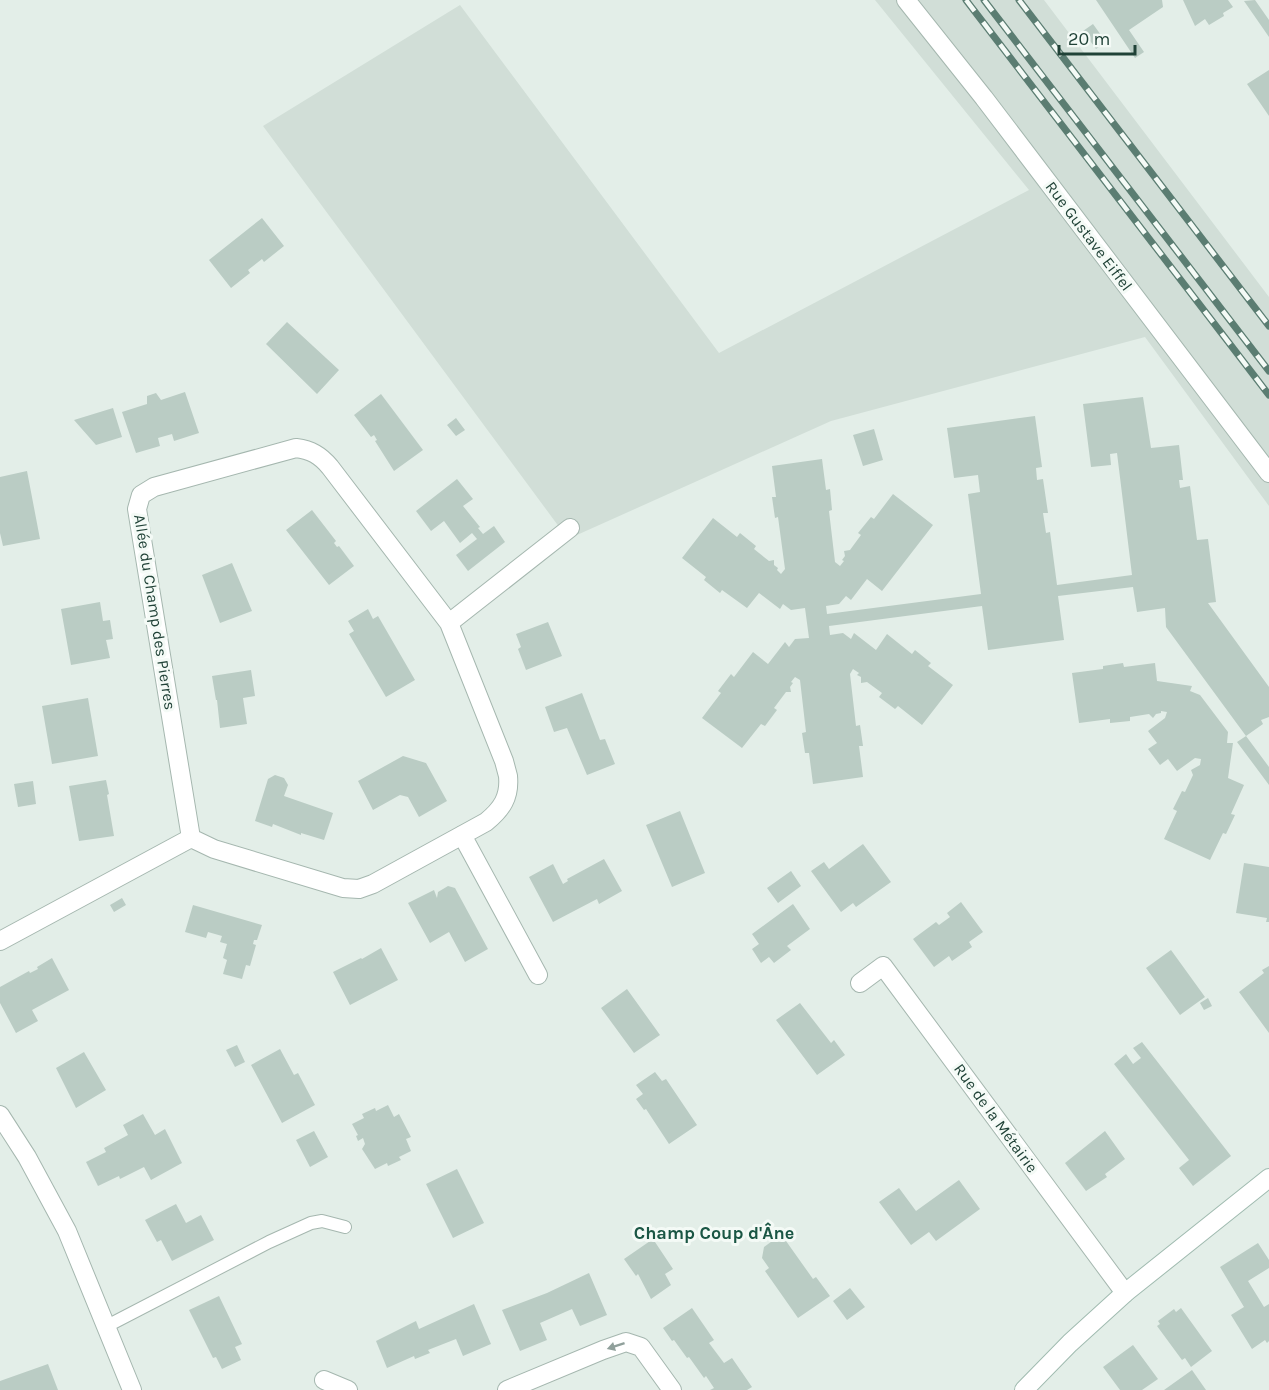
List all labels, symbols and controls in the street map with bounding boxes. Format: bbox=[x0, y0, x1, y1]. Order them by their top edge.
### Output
scale bar bbox=[1059, 18, 1136, 56]
text: 20 m bbox=[1068, 28, 1110, 50]
street label: Rue Gustave Eiffel bbox=[1042, 177, 1136, 295]
street label: Allée du Champ des Pierres bbox=[130, 513, 180, 711]
street label: Rue de la Métairie bbox=[950, 1060, 1042, 1176]
district label: Champ Coup d'Âne bbox=[634, 1222, 794, 1244]
one-way arrow bbox=[607, 1341, 625, 1351]

